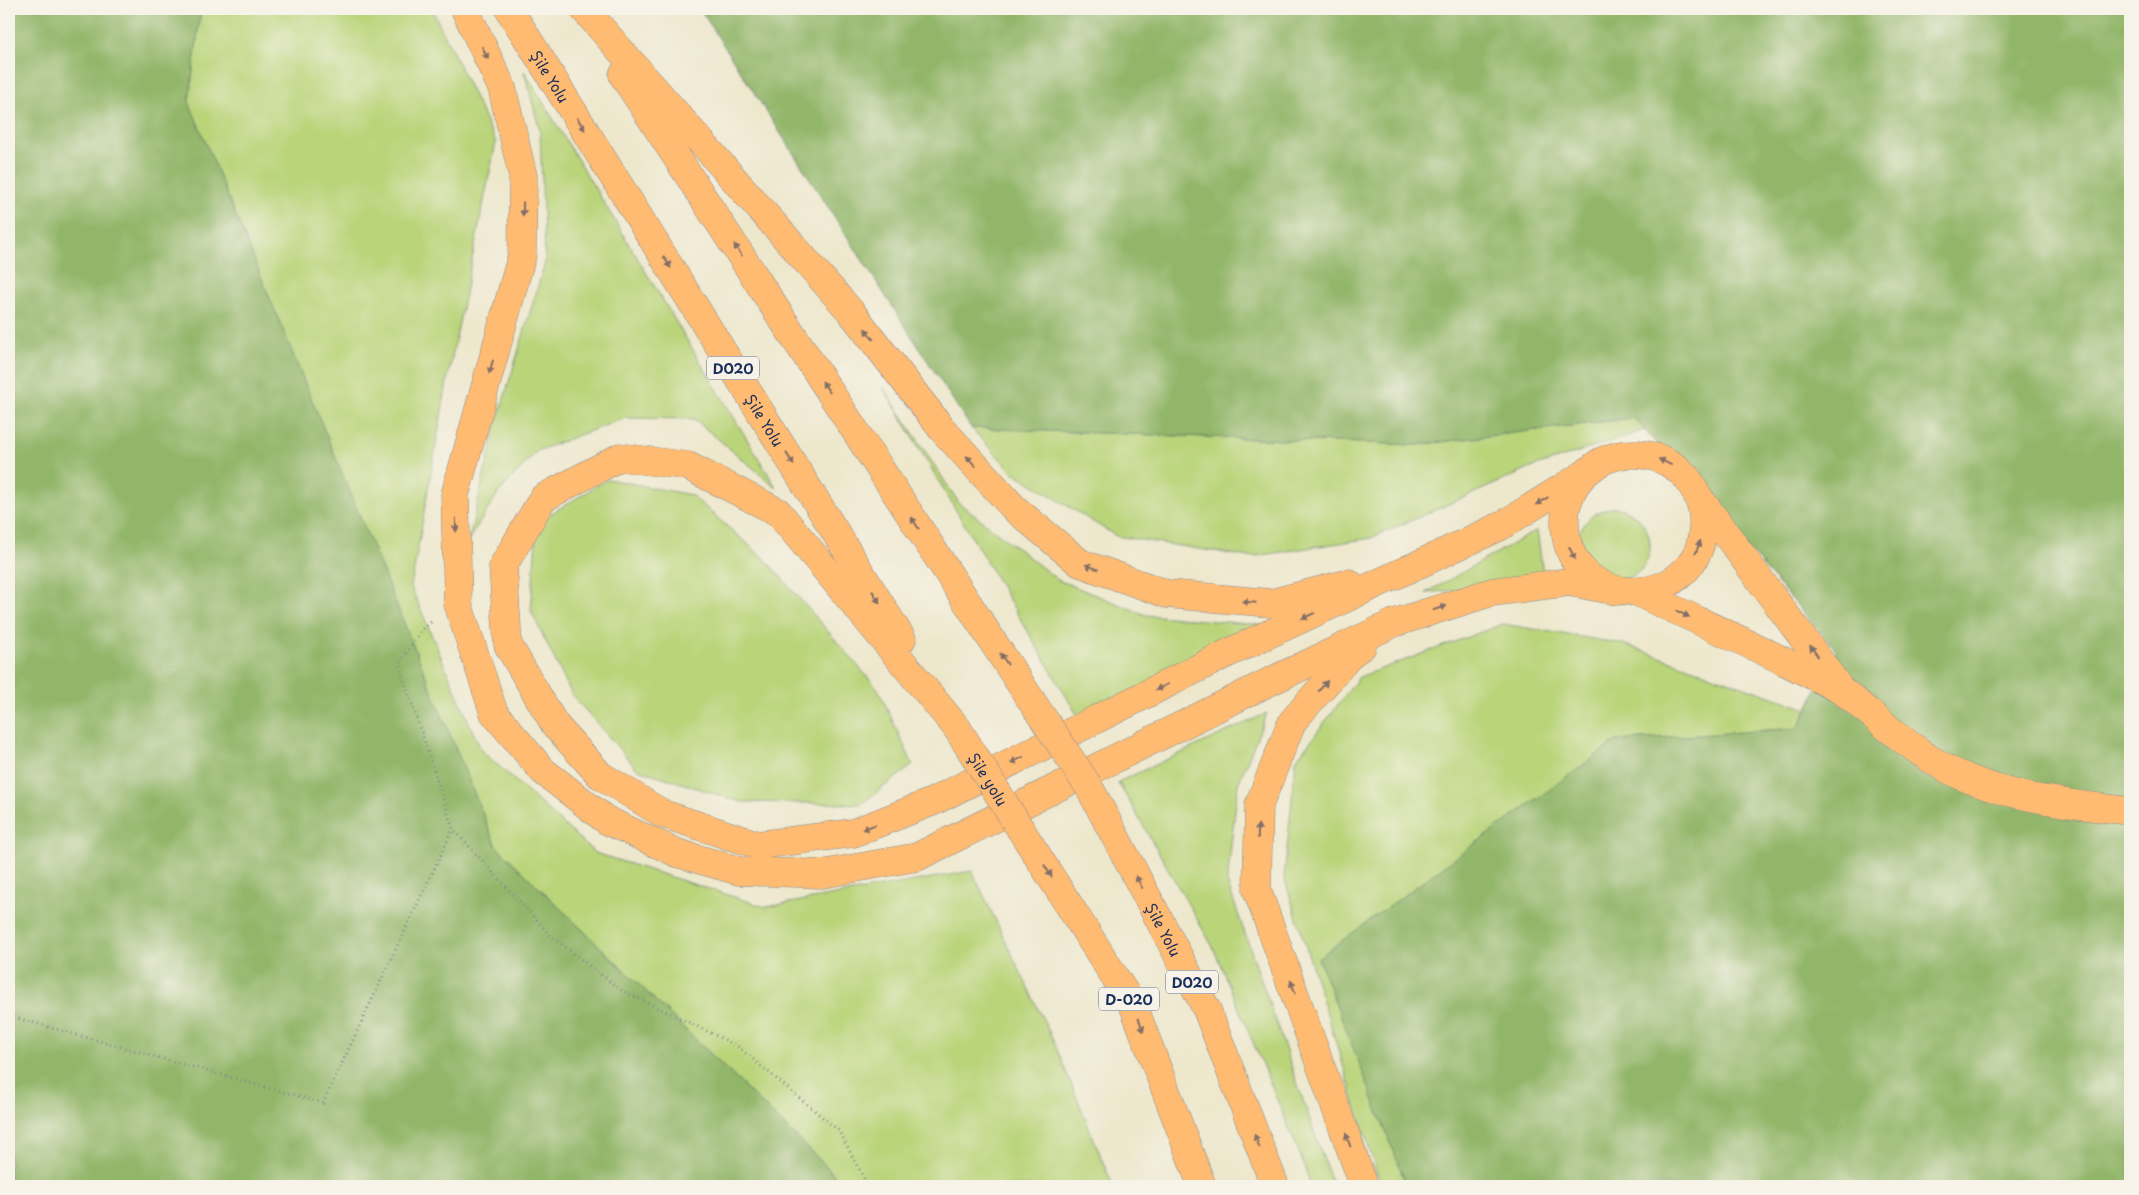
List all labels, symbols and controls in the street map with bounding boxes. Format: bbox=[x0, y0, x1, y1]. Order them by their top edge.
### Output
street label: Şile Yolu bbox=[526, 45, 576, 107]
one-way arrow bbox=[482, 46, 490, 60]
one-way arrow bbox=[576, 118, 586, 131]
one-way arrow bbox=[519, 201, 527, 217]
one-way arrow bbox=[733, 244, 742, 257]
one-way arrow bbox=[662, 256, 672, 269]
one-way arrow bbox=[863, 328, 874, 341]
road number: D020 bbox=[707, 356, 759, 379]
one-way arrow bbox=[487, 360, 495, 375]
one-way arrow bbox=[822, 380, 831, 393]
street label: Şile Yolu bbox=[740, 389, 790, 450]
one-way arrow bbox=[785, 453, 795, 466]
one-way arrow bbox=[965, 455, 977, 467]
one-way arrow bbox=[1657, 458, 1672, 466]
one-way arrow bbox=[1535, 496, 1548, 505]
one-way arrow bbox=[910, 516, 920, 529]
one-way arrow bbox=[452, 517, 460, 533]
one-way arrow bbox=[1694, 539, 1702, 554]
one-way arrow bbox=[1567, 545, 1576, 560]
one-way arrow bbox=[1084, 563, 1099, 571]
one-way arrow bbox=[871, 591, 881, 604]
one-way arrow bbox=[1241, 597, 1257, 605]
one-way arrow bbox=[1433, 604, 1448, 612]
one-way arrow bbox=[1675, 610, 1690, 618]
one-way arrow bbox=[1301, 612, 1315, 620]
one-way arrow bbox=[1809, 644, 1819, 658]
one-way arrow bbox=[999, 652, 1009, 665]
one-way arrow bbox=[1317, 681, 1329, 693]
one-way arrow bbox=[1154, 682, 1169, 691]
street label: Şile yolu bbox=[963, 748, 1014, 810]
one-way arrow bbox=[1009, 756, 1024, 764]
one-way arrow bbox=[861, 823, 876, 831]
one-way arrow bbox=[1255, 823, 1263, 839]
one-way arrow bbox=[1043, 865, 1052, 878]
one-way arrow bbox=[1135, 875, 1143, 889]
street label: Şile Yolu bbox=[1141, 898, 1188, 960]
road number: D020 bbox=[1166, 970, 1218, 994]
one-way arrow bbox=[1289, 980, 1296, 995]
road number: D-020 bbox=[1099, 988, 1159, 1011]
one-way arrow bbox=[1137, 1018, 1145, 1033]
one-way arrow bbox=[1344, 1132, 1352, 1147]
one-way arrow bbox=[1253, 1133, 1261, 1148]

